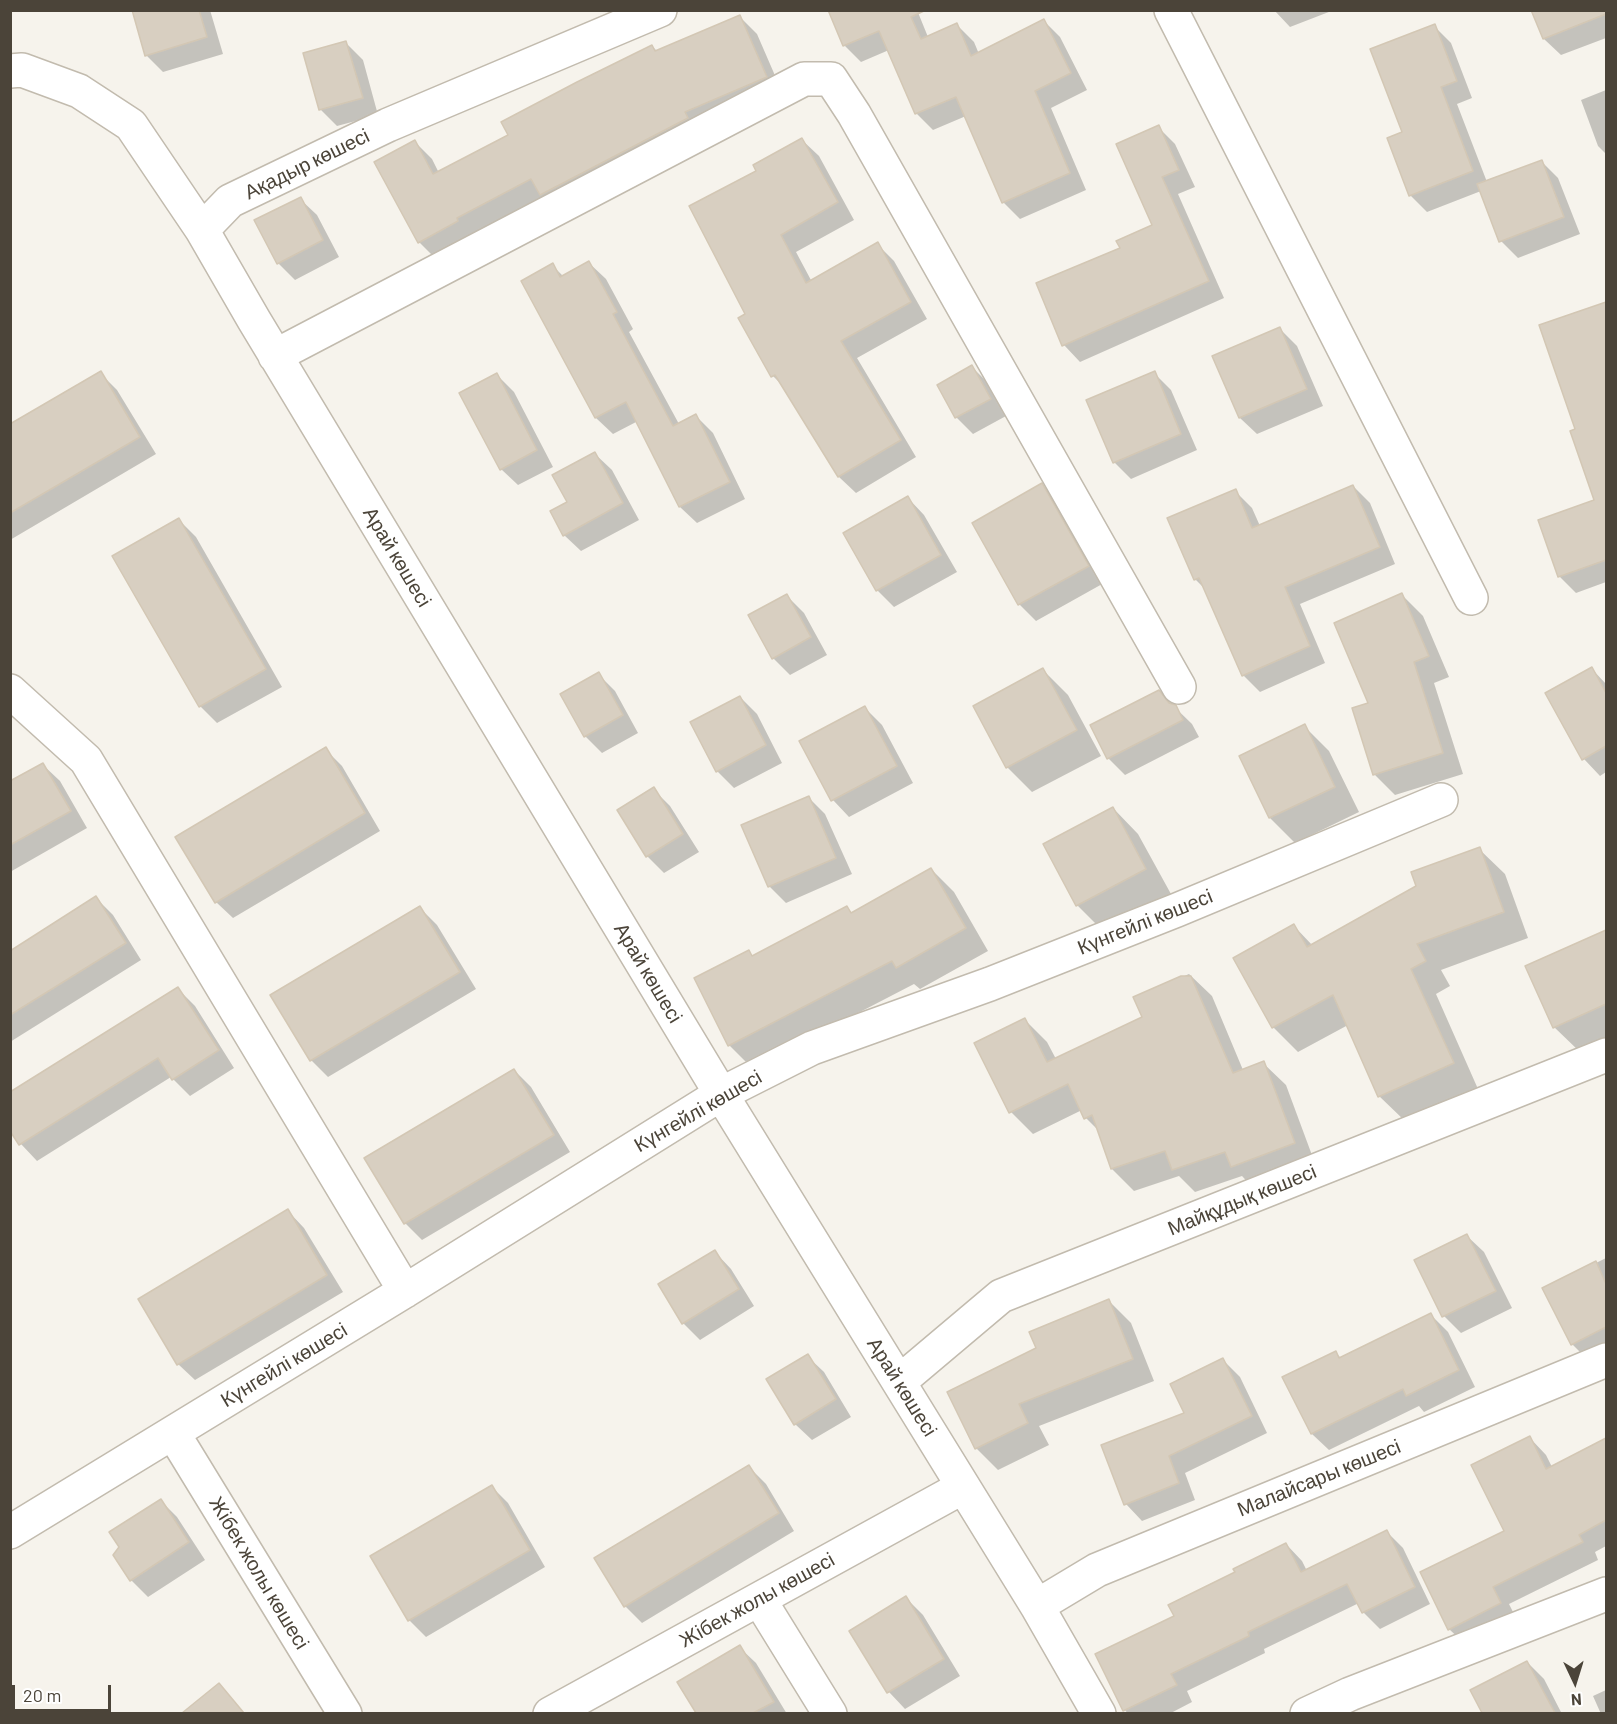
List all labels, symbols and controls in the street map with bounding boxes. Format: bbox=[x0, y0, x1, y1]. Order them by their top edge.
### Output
street label: Ақадыр көшесі bbox=[241, 123, 373, 205]
street label: Арай көшесі bbox=[358, 503, 436, 611]
street label: Күнгейлі көшесі bbox=[1074, 884, 1216, 960]
street label: Арай көшесі bbox=[609, 919, 687, 1027]
street label: Күнгейлі көшесі bbox=[630, 1065, 766, 1157]
street label: Майқұдық көшесі bbox=[1164, 1159, 1320, 1241]
street label: Күнгейлі көшесі bbox=[216, 1318, 352, 1412]
street label: Арай көшесі bbox=[862, 1333, 942, 1441]
street label: Малайсары көшесі bbox=[1234, 1434, 1404, 1522]
street label: Жібек жолы көшесі bbox=[204, 1492, 314, 1654]
street label: Жібек жолы көшесі bbox=[675, 1547, 839, 1653]
north arrow bbox=[1545, 1652, 1605, 1712]
scale bar bbox=[15, 1673, 114, 1711]
text: 20 m bbox=[23, 1684, 61, 1706]
text: N bbox=[1570, 1691, 1582, 1710]

